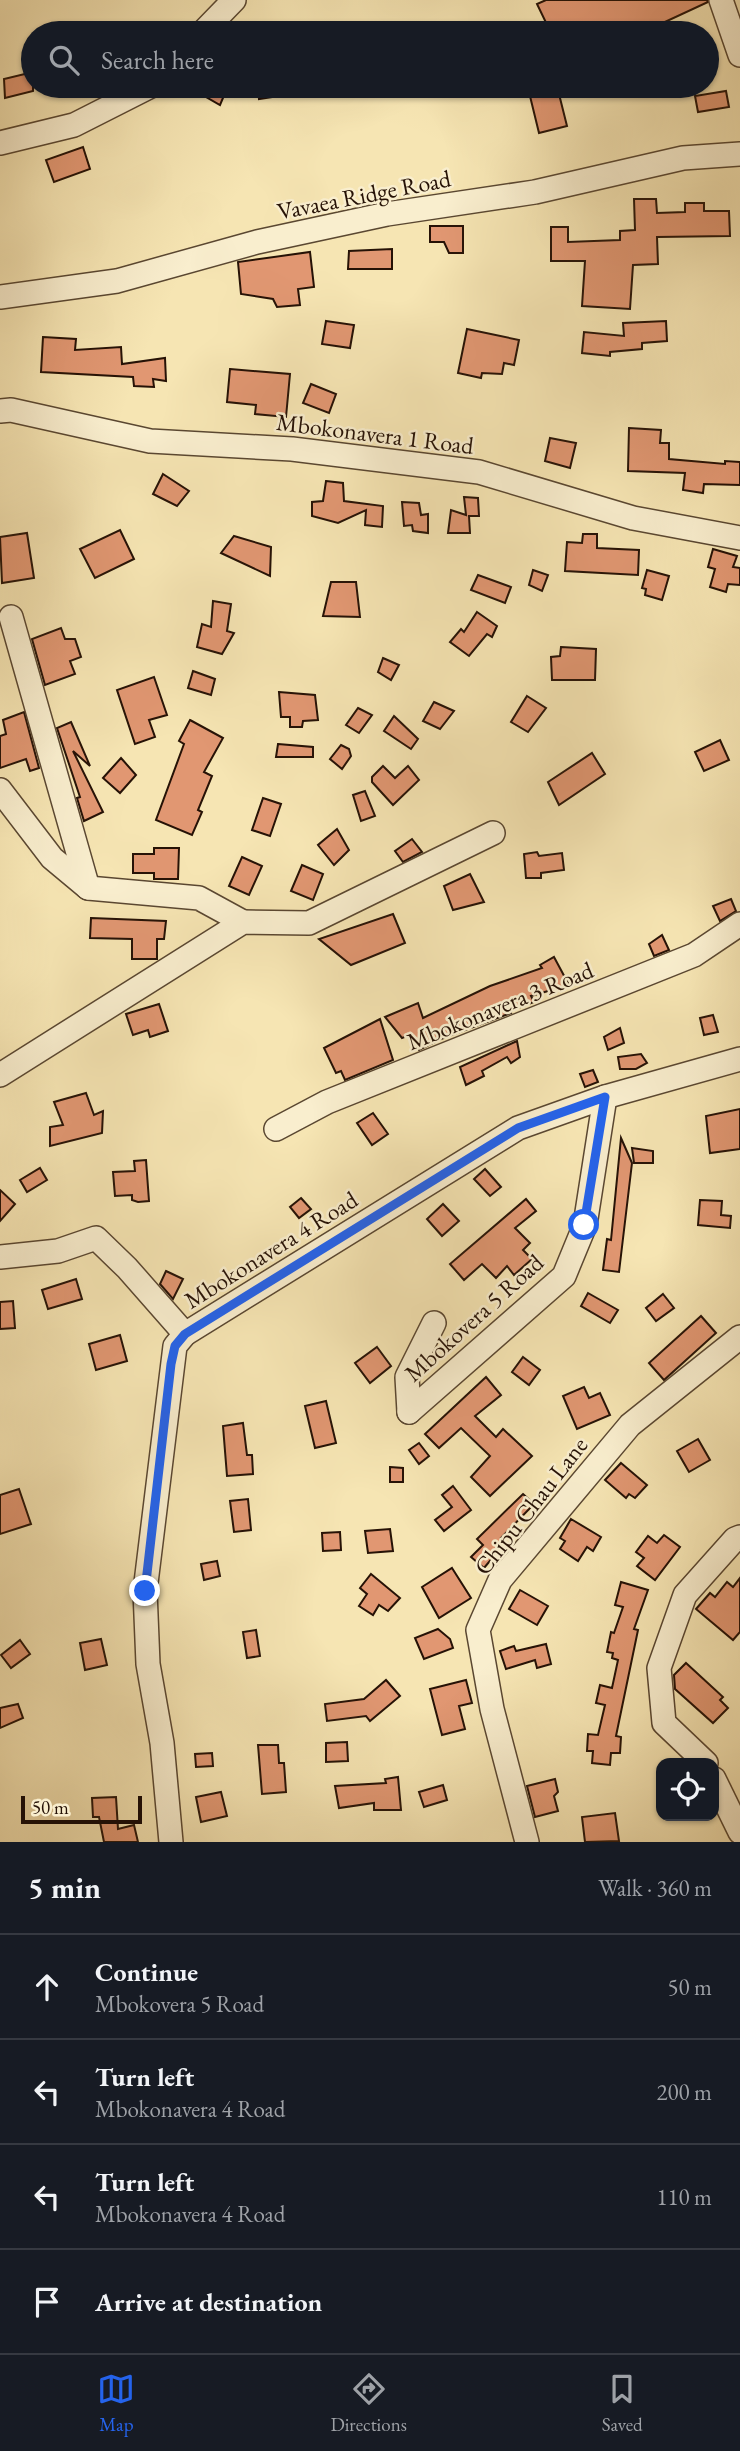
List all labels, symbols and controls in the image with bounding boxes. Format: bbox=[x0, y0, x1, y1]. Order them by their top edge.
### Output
search box bbox=[21, 21, 719, 98]
icon: search bbox=[45, 41, 83, 79]
text: Search here bbox=[101, 43, 214, 77]
street label: Vavaea Ridge Road bbox=[274, 162, 454, 227]
street label: Mbokonavera 1 Road bbox=[275, 406, 476, 461]
street label: Mbokonavera 3 Road bbox=[402, 954, 598, 1057]
street label: Mbokonavera 4 Road bbox=[178, 1183, 364, 1315]
route start bbox=[568, 1209, 599, 1240]
street label: Mbokovera 5 Road bbox=[398, 1246, 550, 1388]
street label: Chipu Chau Lane bbox=[467, 1430, 594, 1581]
route end bbox=[129, 1575, 160, 1606]
map controls bbox=[656, 1758, 719, 1821]
button: locate bbox=[656, 1758, 719, 1821]
scale bar bbox=[21, 1793, 142, 1825]
text: 50 m bbox=[32, 1795, 69, 1820]
text: 5 min bbox=[28, 1868, 101, 1907]
text: Walk · 360 m bbox=[598, 1873, 712, 1903]
text: Continue bbox=[95, 1955, 198, 1989]
icon: ahead bbox=[28, 1968, 66, 2006]
text: 50 m bbox=[667, 1972, 712, 2002]
text: Mbokovera 5 Road bbox=[95, 1989, 264, 2019]
text: Turn left bbox=[95, 2060, 194, 2094]
icon: left bbox=[28, 2073, 66, 2111]
text: 200 m bbox=[656, 2077, 712, 2107]
text: Mbokonavera 4 Road bbox=[95, 2094, 285, 2124]
text: Turn left bbox=[95, 2165, 194, 2199]
icon: left bbox=[28, 2178, 66, 2216]
text: 110 m bbox=[656, 2182, 712, 2212]
text: Mbokonavera 4 Road bbox=[95, 2199, 285, 2229]
icon: arrive bbox=[28, 2283, 66, 2321]
text: Arrive at destination bbox=[95, 2285, 322, 2319]
tab: Map bbox=[97, 2370, 135, 2437]
tab: Directions bbox=[330, 2370, 407, 2437]
tab: Saved bbox=[602, 2370, 643, 2437]

